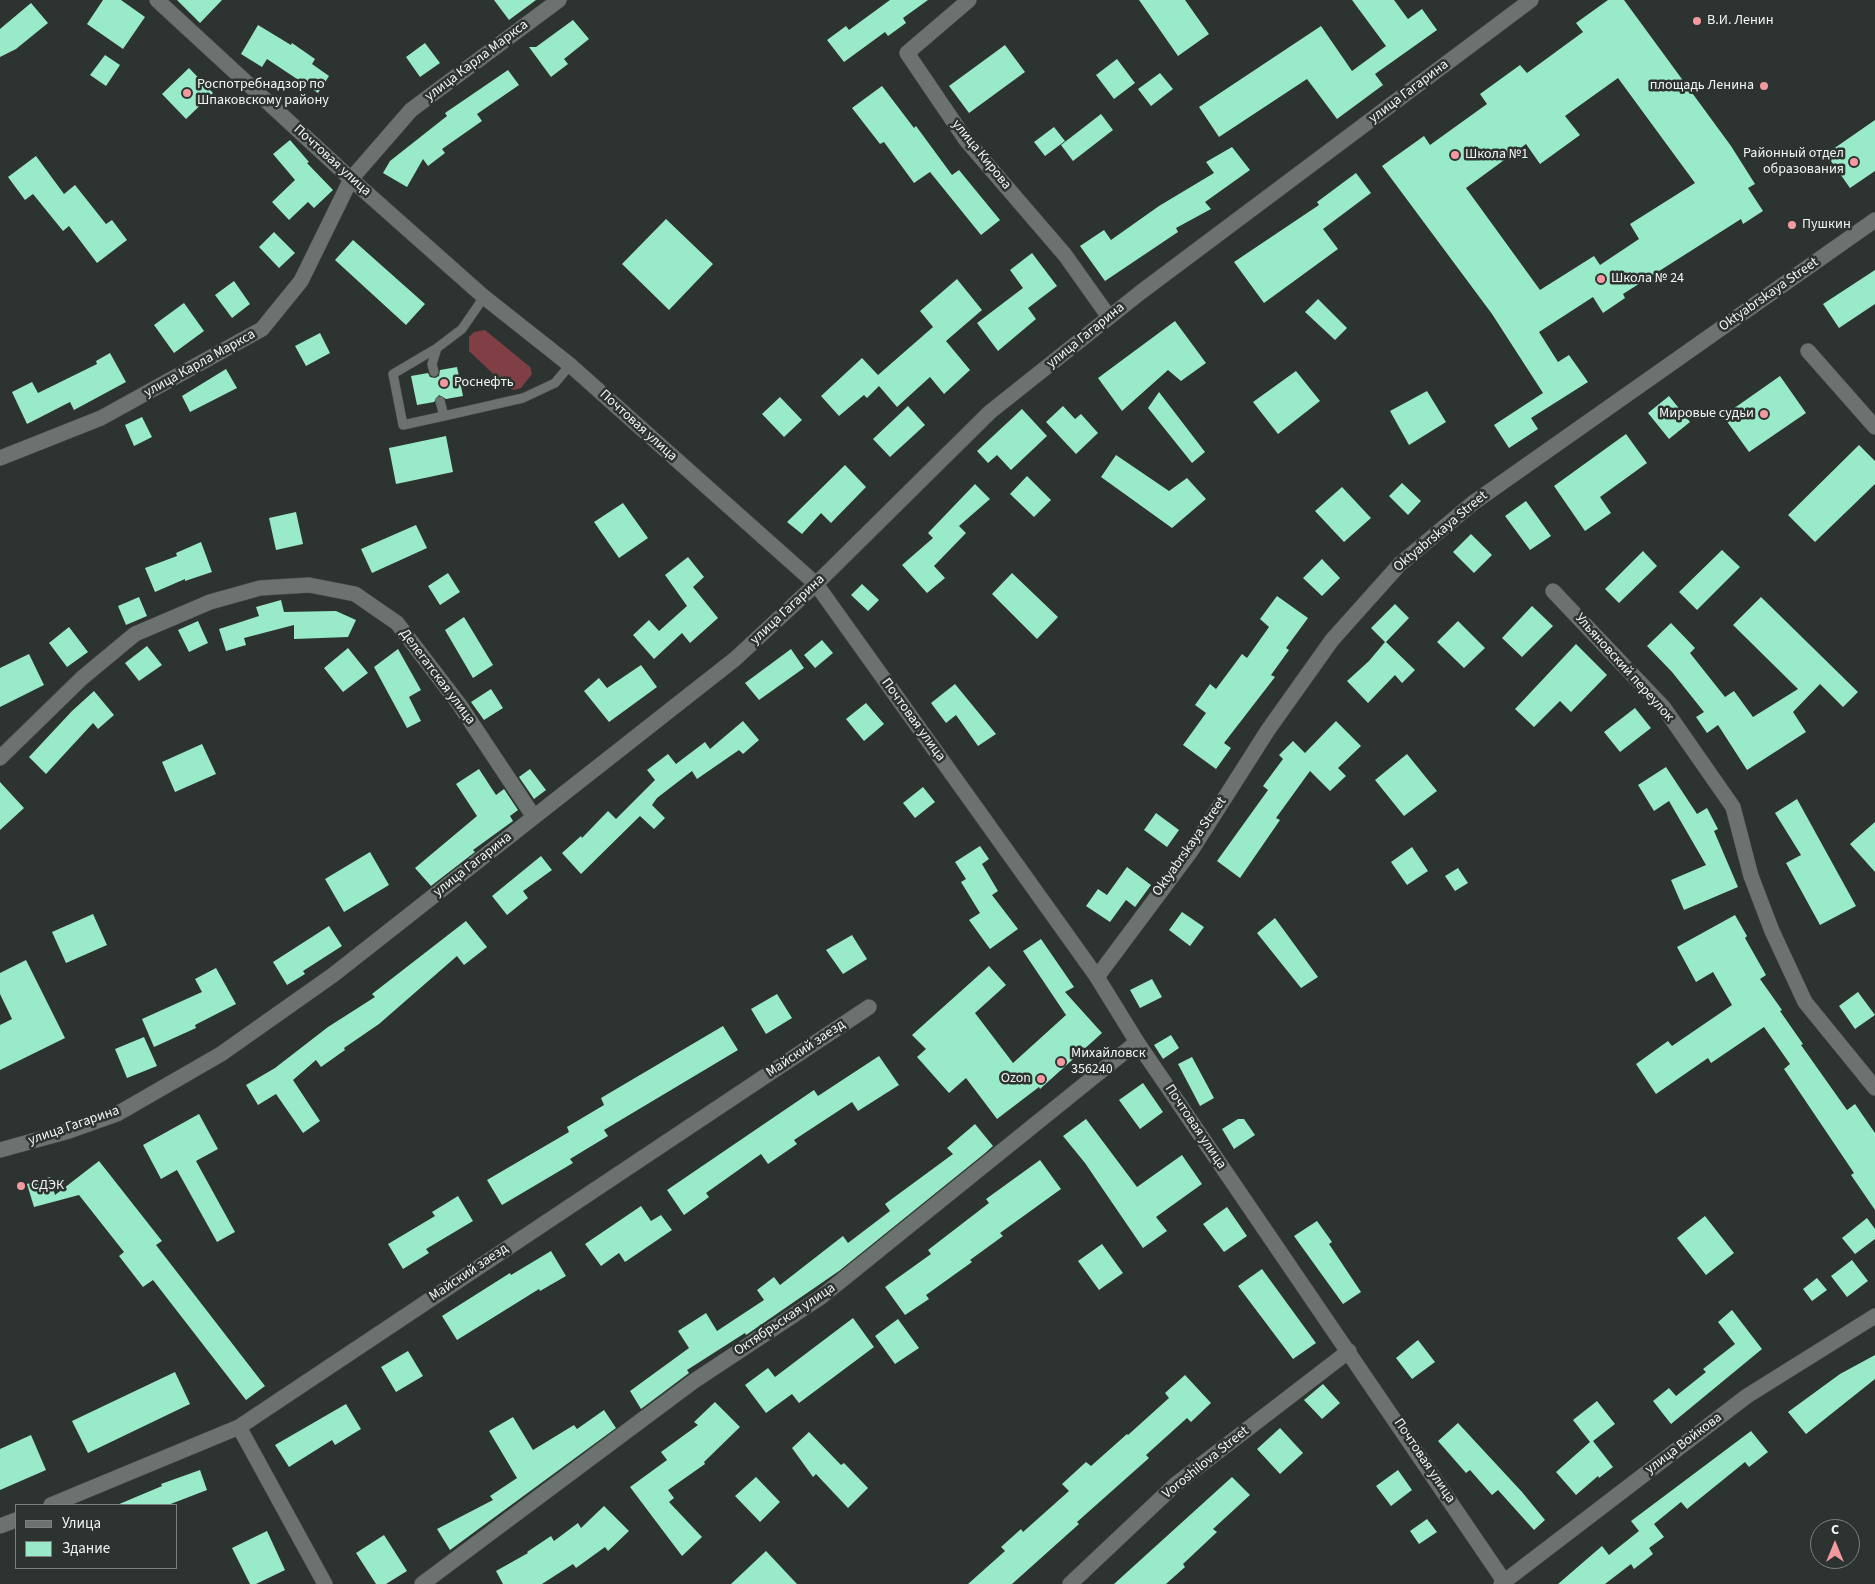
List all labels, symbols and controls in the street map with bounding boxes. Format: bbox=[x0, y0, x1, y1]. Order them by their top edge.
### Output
place label: В.И. Ленин bbox=[1707, 13, 1774, 29]
marker: В.И. Ленин bbox=[1691, 15, 1703, 27]
street label: улица Карла Маркса bbox=[422, 17, 532, 105]
street label: улица Гагарина bbox=[1366, 57, 1452, 127]
place label: Роспотребнадзор по Шпаковскому району bbox=[197, 77, 329, 110]
place label: площадь Ленина bbox=[1650, 78, 1754, 94]
marker: площадь Ленина bbox=[1758, 80, 1770, 92]
marker: Роспотребнадзор по Шпаковскому району bbox=[181, 87, 193, 99]
street label: улица Кирова bbox=[948, 117, 1014, 193]
street label: Почтовая улица bbox=[290, 122, 374, 200]
place label: Районный отдел образования bbox=[1743, 146, 1844, 178]
place label: Школа №1 bbox=[1465, 147, 1528, 163]
marker: Школа №1 bbox=[1449, 149, 1461, 161]
marker: Районный отдел образования bbox=[1848, 156, 1860, 168]
place label: Пушкин bbox=[1802, 217, 1851, 233]
marker: Пушкин bbox=[1786, 219, 1798, 231]
street label: Oktyabrskaya Street bbox=[1716, 254, 1822, 336]
place label: Школа № 24 bbox=[1611, 271, 1684, 287]
marker: Школа № 24 bbox=[1595, 273, 1607, 285]
street label: улица Гагарина bbox=[1044, 300, 1128, 372]
street label: улица Карла Маркса bbox=[141, 326, 259, 402]
place label: Роснефть bbox=[454, 375, 514, 391]
marker: Роснефть bbox=[438, 377, 450, 389]
street label: Почтовая улица bbox=[596, 387, 680, 465]
place label: Мировые судьи bbox=[1659, 406, 1754, 422]
marker: Мировые судьи bbox=[1758, 408, 1770, 420]
street label: Oktyabrskaya Street bbox=[1391, 488, 1491, 576]
street label: улица Гагарина bbox=[747, 571, 829, 649]
street label: Ульяновский переулок bbox=[1571, 610, 1677, 726]
street label: Делегатская улица bbox=[395, 626, 479, 728]
street label: Почтовая улица bbox=[877, 675, 949, 765]
street label: Oktyabrskaya Street bbox=[1149, 794, 1231, 900]
street label: улица Гагарина bbox=[430, 829, 516, 901]
street label: Майский заезд bbox=[763, 1017, 849, 1081]
place label: Михайловск 356240 bbox=[1071, 1046, 1146, 1078]
marker: Михайловск 356240 bbox=[1055, 1056, 1067, 1068]
place label: Ozon bbox=[1001, 1071, 1031, 1087]
marker: Ozon bbox=[1035, 1073, 1047, 1085]
street label: Почтовая улица bbox=[1160, 1081, 1230, 1173]
street label: улица Гагарина bbox=[26, 1103, 122, 1149]
place label: СДЭК bbox=[31, 1178, 64, 1194]
marker: СДЭК bbox=[15, 1180, 27, 1192]
street label: Майский заезд bbox=[426, 1241, 512, 1305]
street label: Октябрьская улица bbox=[731, 1280, 839, 1360]
street label: улица Войкова bbox=[1642, 1410, 1726, 1478]
street label: Почтовая улица bbox=[1389, 1415, 1459, 1507]
street label: Voroshilova Street bbox=[1159, 1423, 1253, 1503]
legend bbox=[15, 1504, 178, 1569]
text: Улица bbox=[62, 1513, 101, 1534]
north arrow bbox=[1810, 1519, 1860, 1569]
text: С bbox=[1831, 1520, 1839, 1540]
text: Здание bbox=[62, 1538, 110, 1559]

